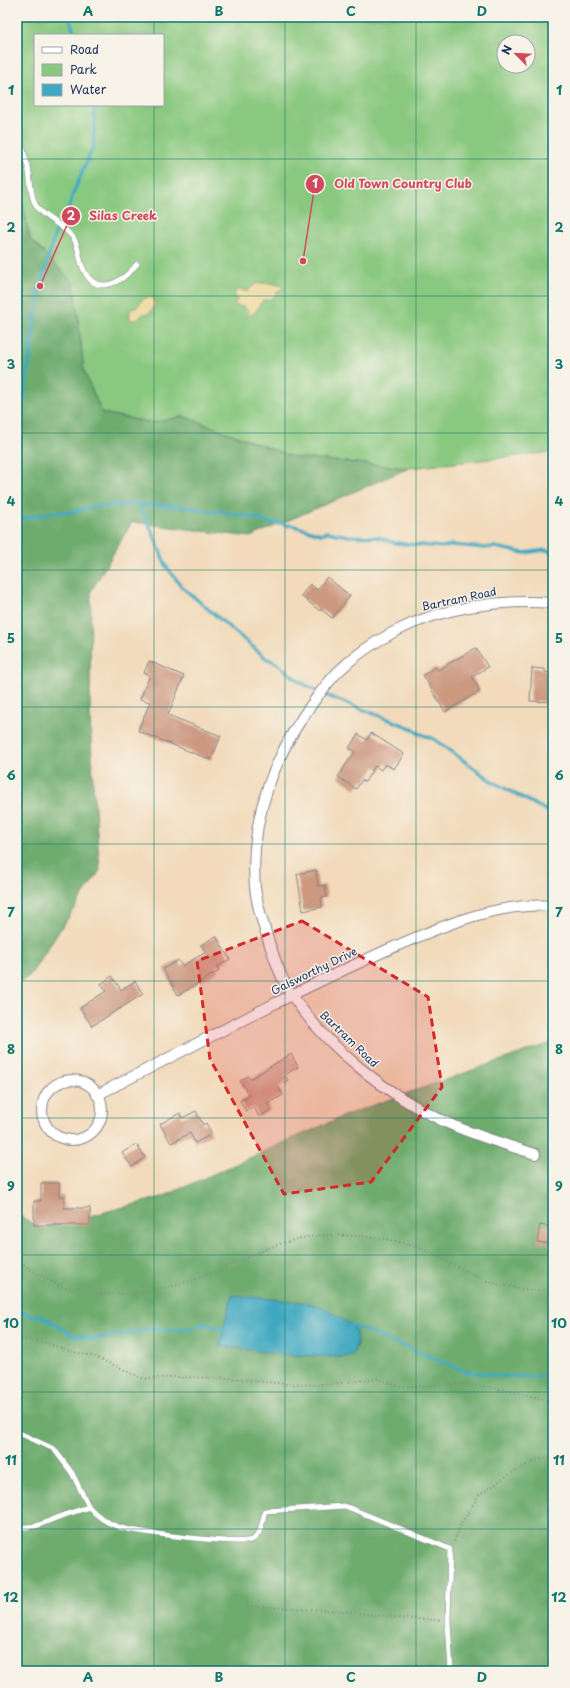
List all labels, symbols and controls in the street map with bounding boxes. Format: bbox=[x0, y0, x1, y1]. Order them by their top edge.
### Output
text: A bbox=[83, 1, 93, 20]
text: B bbox=[215, 1, 224, 20]
text: C bbox=[346, 1, 356, 20]
text: D bbox=[477, 1, 487, 20]
legend bbox=[34, 34, 164, 106]
north arrow bbox=[496, 34, 536, 74]
text: Road bbox=[70, 40, 99, 58]
text: N bbox=[497, 42, 516, 57]
text: Park bbox=[70, 60, 97, 78]
text: 1 bbox=[8, 80, 14, 99]
text: Water bbox=[70, 80, 107, 98]
text: 1 bbox=[556, 80, 562, 99]
callout: Old Town Country Club bbox=[305, 172, 481, 196]
text: 1 bbox=[312, 174, 318, 192]
text: Old Town Country Club bbox=[334, 174, 472, 192]
callout: Silas Creek bbox=[61, 204, 166, 228]
text: 2 bbox=[67, 206, 76, 224]
text: Silas Creek bbox=[89, 206, 157, 224]
text: 2 bbox=[6, 217, 16, 236]
text: 2 bbox=[554, 217, 564, 236]
text: 3 bbox=[7, 354, 16, 373]
text: 3 bbox=[555, 354, 564, 373]
text: 4 bbox=[7, 491, 16, 510]
text: 4 bbox=[555, 491, 564, 510]
street label: Bartram Road bbox=[420, 582, 498, 615]
text: 5 bbox=[7, 628, 15, 647]
text: 5 bbox=[555, 628, 563, 647]
text: 6 bbox=[6, 765, 16, 784]
text: 6 bbox=[554, 765, 564, 784]
text: 7 bbox=[7, 902, 15, 921]
text: 7 bbox=[555, 902, 563, 921]
street label: Galsworthy Drive bbox=[268, 942, 360, 999]
street label: Bartram Road bbox=[316, 1006, 383, 1071]
text: 8 bbox=[7, 1039, 15, 1058]
text: 8 bbox=[555, 1039, 563, 1058]
text: 9 bbox=[7, 1176, 15, 1195]
text: 9 bbox=[555, 1176, 563, 1195]
text: 10 bbox=[3, 1313, 19, 1332]
text: 10 bbox=[551, 1313, 567, 1332]
text: 11 bbox=[5, 1450, 17, 1469]
text: 11 bbox=[553, 1450, 565, 1469]
text: 12 bbox=[3, 1587, 19, 1606]
text: 12 bbox=[551, 1587, 567, 1606]
text: A bbox=[83, 1667, 93, 1686]
text: B bbox=[215, 1667, 224, 1686]
text: C bbox=[346, 1667, 356, 1686]
text: D bbox=[477, 1667, 487, 1686]

